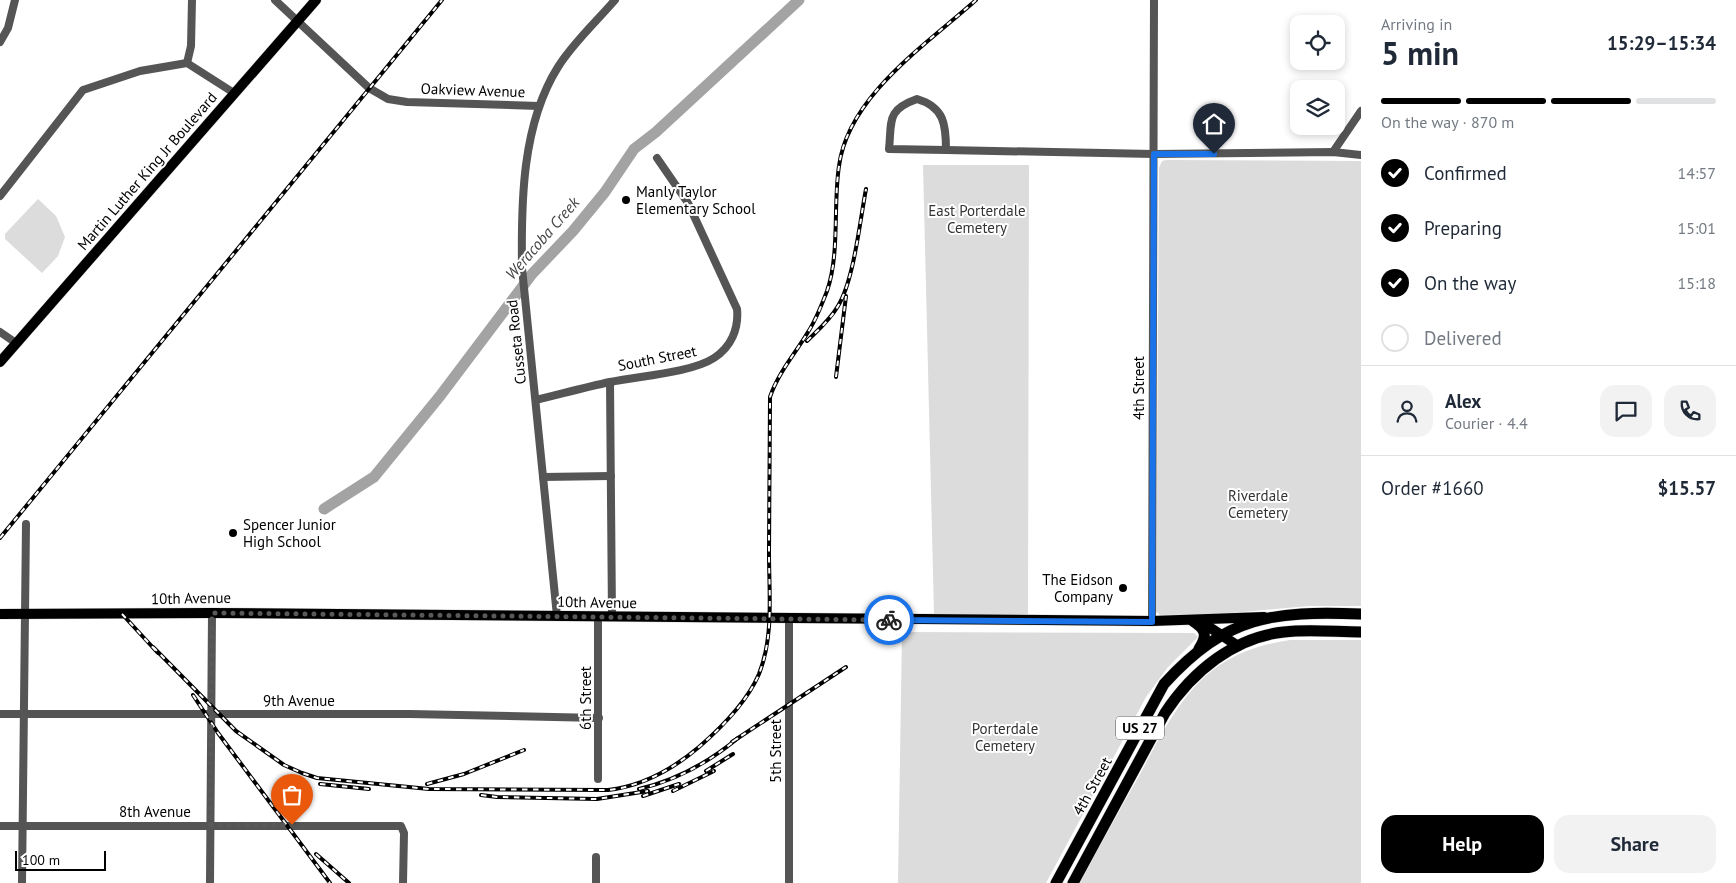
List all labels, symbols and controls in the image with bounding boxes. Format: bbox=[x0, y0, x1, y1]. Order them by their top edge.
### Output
text: Arriving in bbox=[1381, 14, 1452, 34]
map controls bbox=[1290, 15, 1345, 135]
button: locate bbox=[1290, 15, 1345, 70]
text: 15:29–15:34 bbox=[1607, 31, 1716, 55]
text: 5 min bbox=[1381, 32, 1459, 74]
street label: Oakview Avenue bbox=[420, 79, 526, 101]
button: layers bbox=[1290, 80, 1345, 135]
street label: Martin Luther King Jr Boulevard bbox=[73, 88, 221, 254]
pin bbox=[1193, 103, 1235, 154]
icon: home bbox=[1200, 110, 1228, 138]
text: On the way · 870 m bbox=[1381, 112, 1514, 132]
icon: check bbox=[1381, 159, 1409, 187]
text: Confirmed bbox=[1424, 161, 1507, 185]
text: 14:57 bbox=[1678, 163, 1716, 183]
place label: Manly Taylor Elementary School bbox=[636, 182, 756, 218]
water label: Weracoba Creek bbox=[501, 192, 584, 283]
marker: Manly Taylor Elementary School bbox=[620, 194, 632, 206]
park label: East Porterdale Cemetery bbox=[928, 201, 1026, 237]
icon: check bbox=[1381, 214, 1409, 242]
text: Preparing bbox=[1424, 216, 1502, 240]
text: 15:01 bbox=[1678, 218, 1716, 238]
icon: check bbox=[1381, 269, 1409, 297]
text: On the way bbox=[1424, 271, 1516, 295]
text: 15:18 bbox=[1678, 273, 1716, 293]
street label: Cusseta Road bbox=[502, 299, 530, 385]
text: Delivered bbox=[1424, 326, 1502, 350]
street label: South Street bbox=[616, 341, 698, 375]
street label: 4th Street bbox=[1129, 356, 1148, 420]
button: person bbox=[1381, 385, 1433, 437]
button: chat bbox=[1600, 385, 1652, 437]
button: phone bbox=[1664, 385, 1716, 437]
text: Alex bbox=[1445, 389, 1481, 413]
text: Courier · 4.4 bbox=[1445, 413, 1528, 433]
text: Order #1660 bbox=[1381, 476, 1484, 500]
text: $15.57 bbox=[1657, 476, 1716, 500]
park label: Riverdale Cemetery bbox=[1228, 486, 1288, 522]
place label: Spencer Junior High School bbox=[243, 515, 336, 551]
marker: Spencer Junior High School bbox=[227, 527, 239, 539]
place label: The Eidson Company bbox=[1042, 570, 1113, 606]
marker: The Eidson Company bbox=[1117, 582, 1129, 594]
street label: 10th Avenue bbox=[151, 588, 231, 608]
street label: 10th Avenue bbox=[557, 592, 637, 612]
courier bbox=[864, 595, 914, 645]
icon: bike bbox=[875, 606, 903, 634]
street label: 6th Street bbox=[576, 666, 595, 730]
street label: 9th Avenue bbox=[263, 691, 335, 710]
road number: US 27 bbox=[1116, 716, 1164, 740]
street label: 5th Street bbox=[766, 719, 785, 783]
park label: Porterdale Cemetery bbox=[972, 719, 1038, 755]
street label: 4th Street bbox=[1068, 754, 1116, 818]
pin bbox=[271, 774, 313, 825]
icon: bag bbox=[278, 781, 306, 809]
street label: 8th Avenue bbox=[119, 802, 191, 821]
button: Help bbox=[1381, 815, 1544, 873]
button: Share bbox=[1554, 815, 1716, 873]
scale bar bbox=[15, 848, 106, 871]
text: 100 m bbox=[22, 851, 60, 869]

